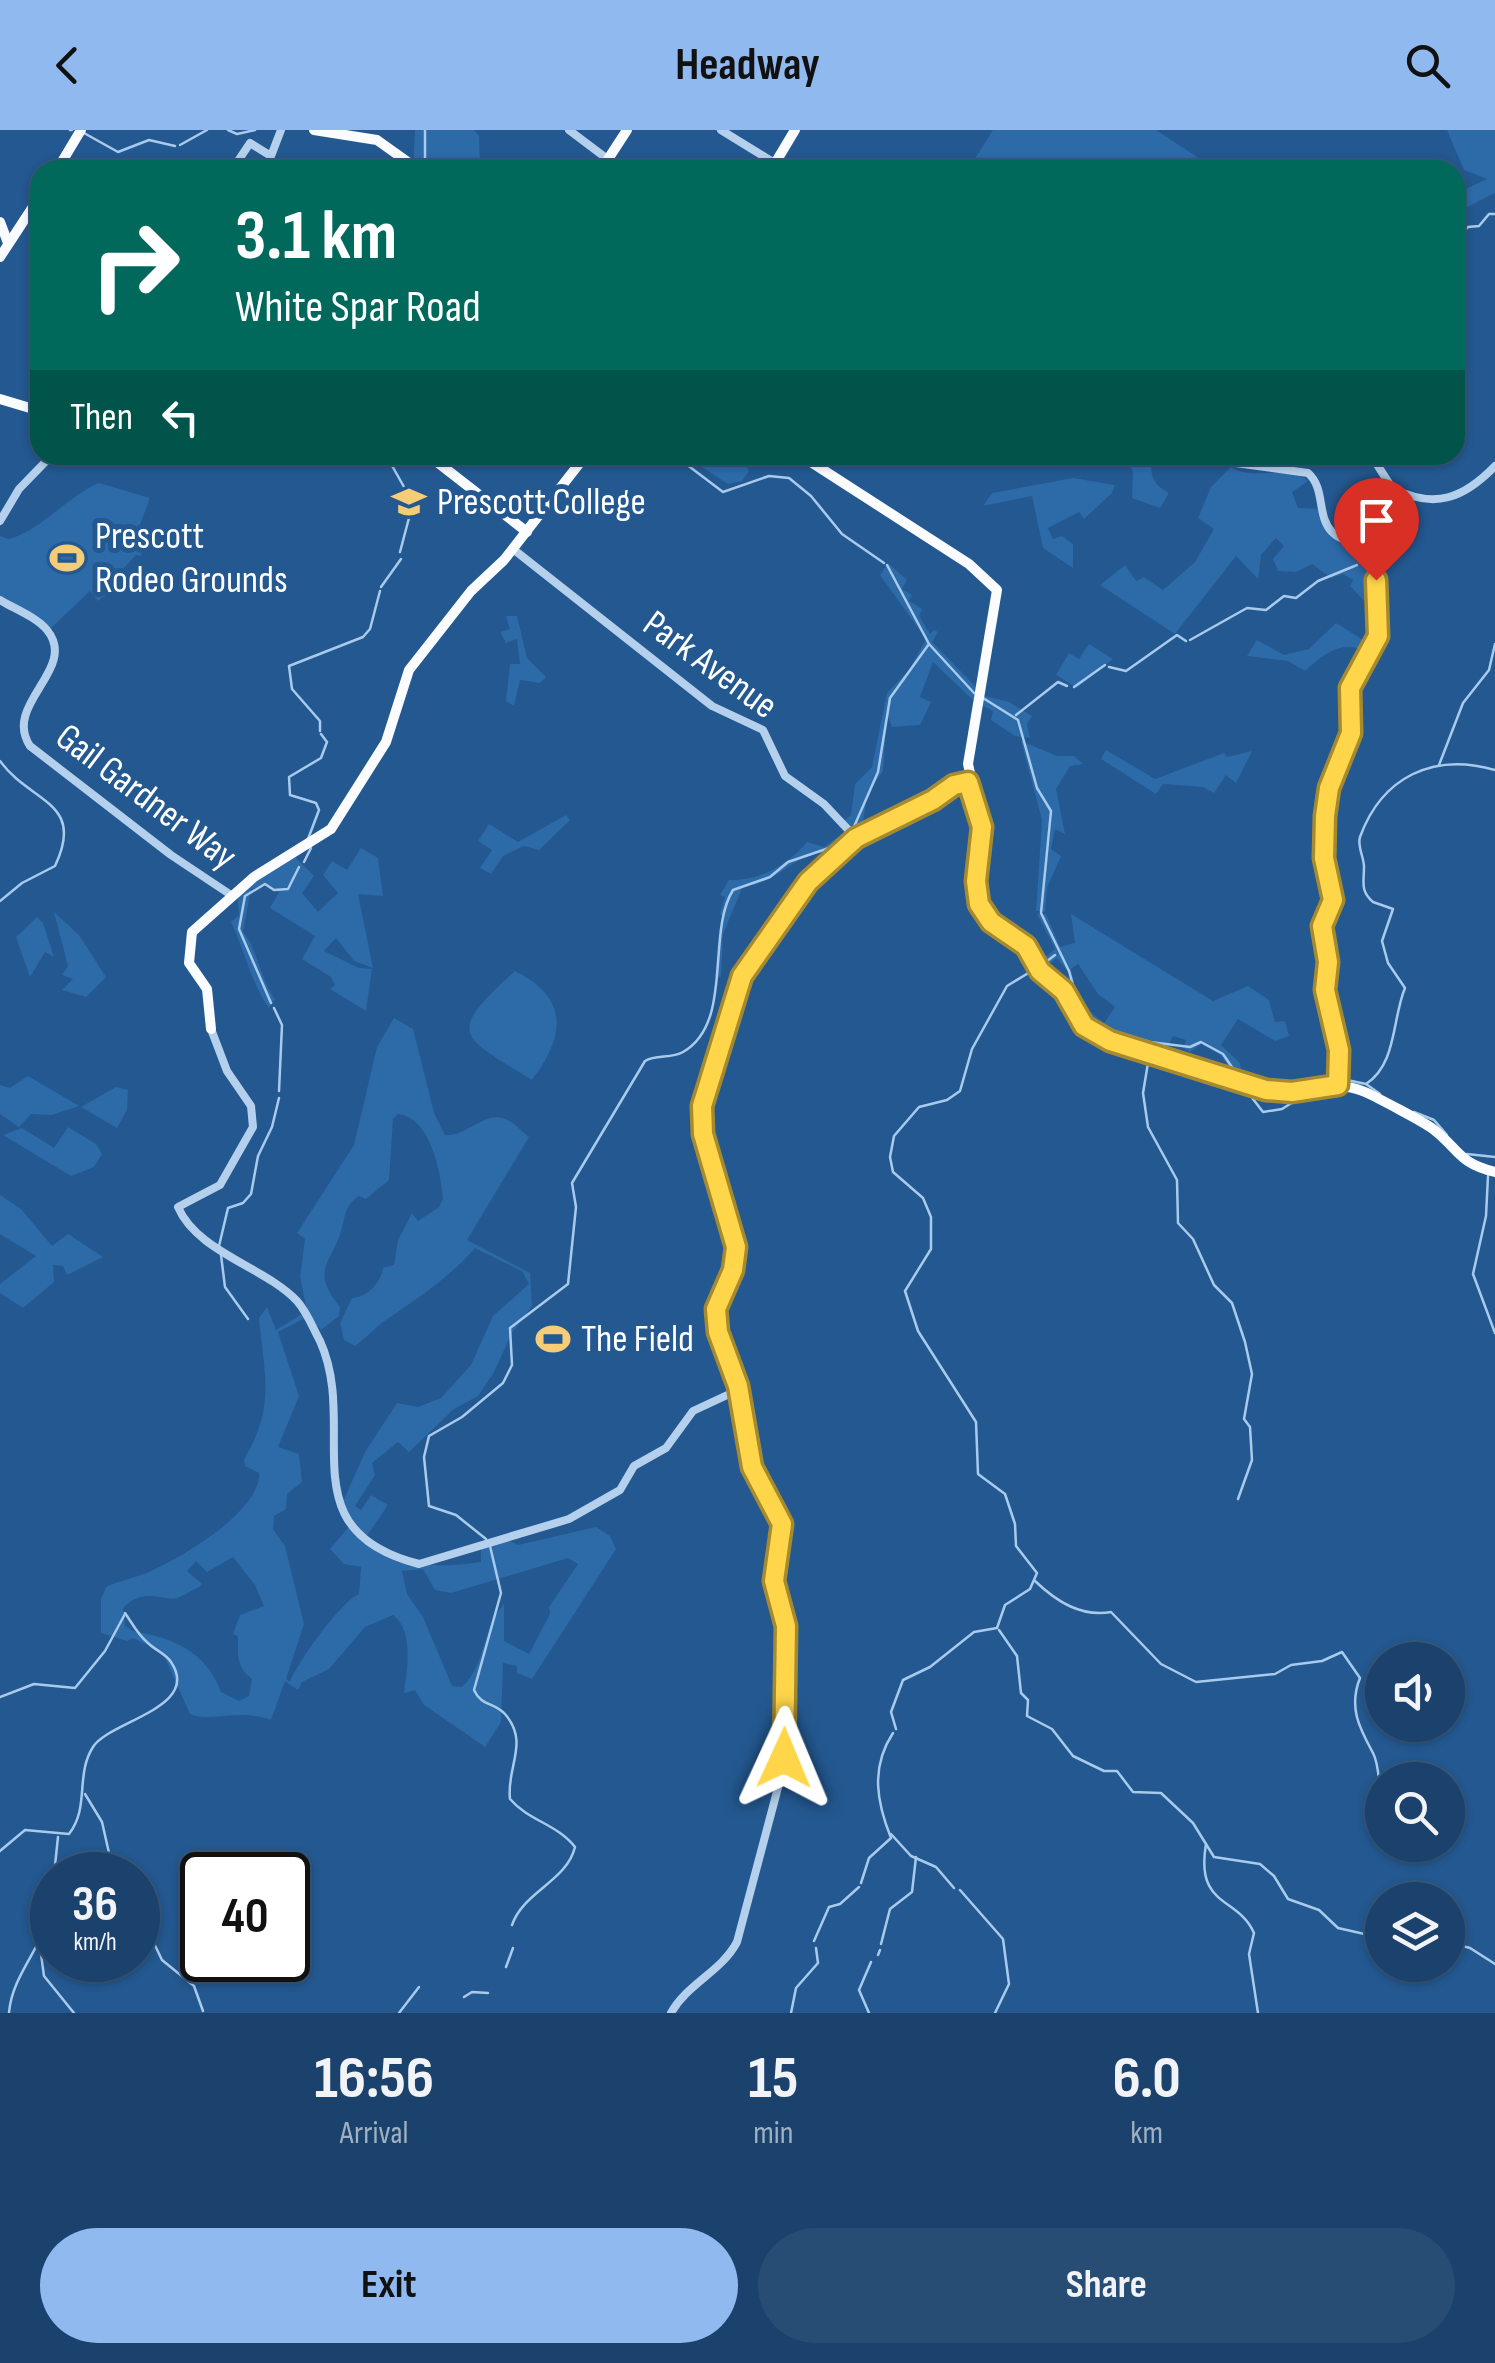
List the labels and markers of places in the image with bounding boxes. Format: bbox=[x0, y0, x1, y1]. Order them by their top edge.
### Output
pin bbox=[1334, 478, 1419, 581]
place label: Prescott College bbox=[437, 480, 646, 525]
school or university icon: Prescott College bbox=[390, 483, 428, 521]
place label: Prescott Rodeo Grounds bbox=[95, 514, 288, 603]
sports icon: Prescott Rodeo Grounds bbox=[48, 539, 86, 577]
place label: The Field bbox=[581, 1317, 694, 1362]
sports icon: The Field bbox=[534, 1320, 572, 1358]

